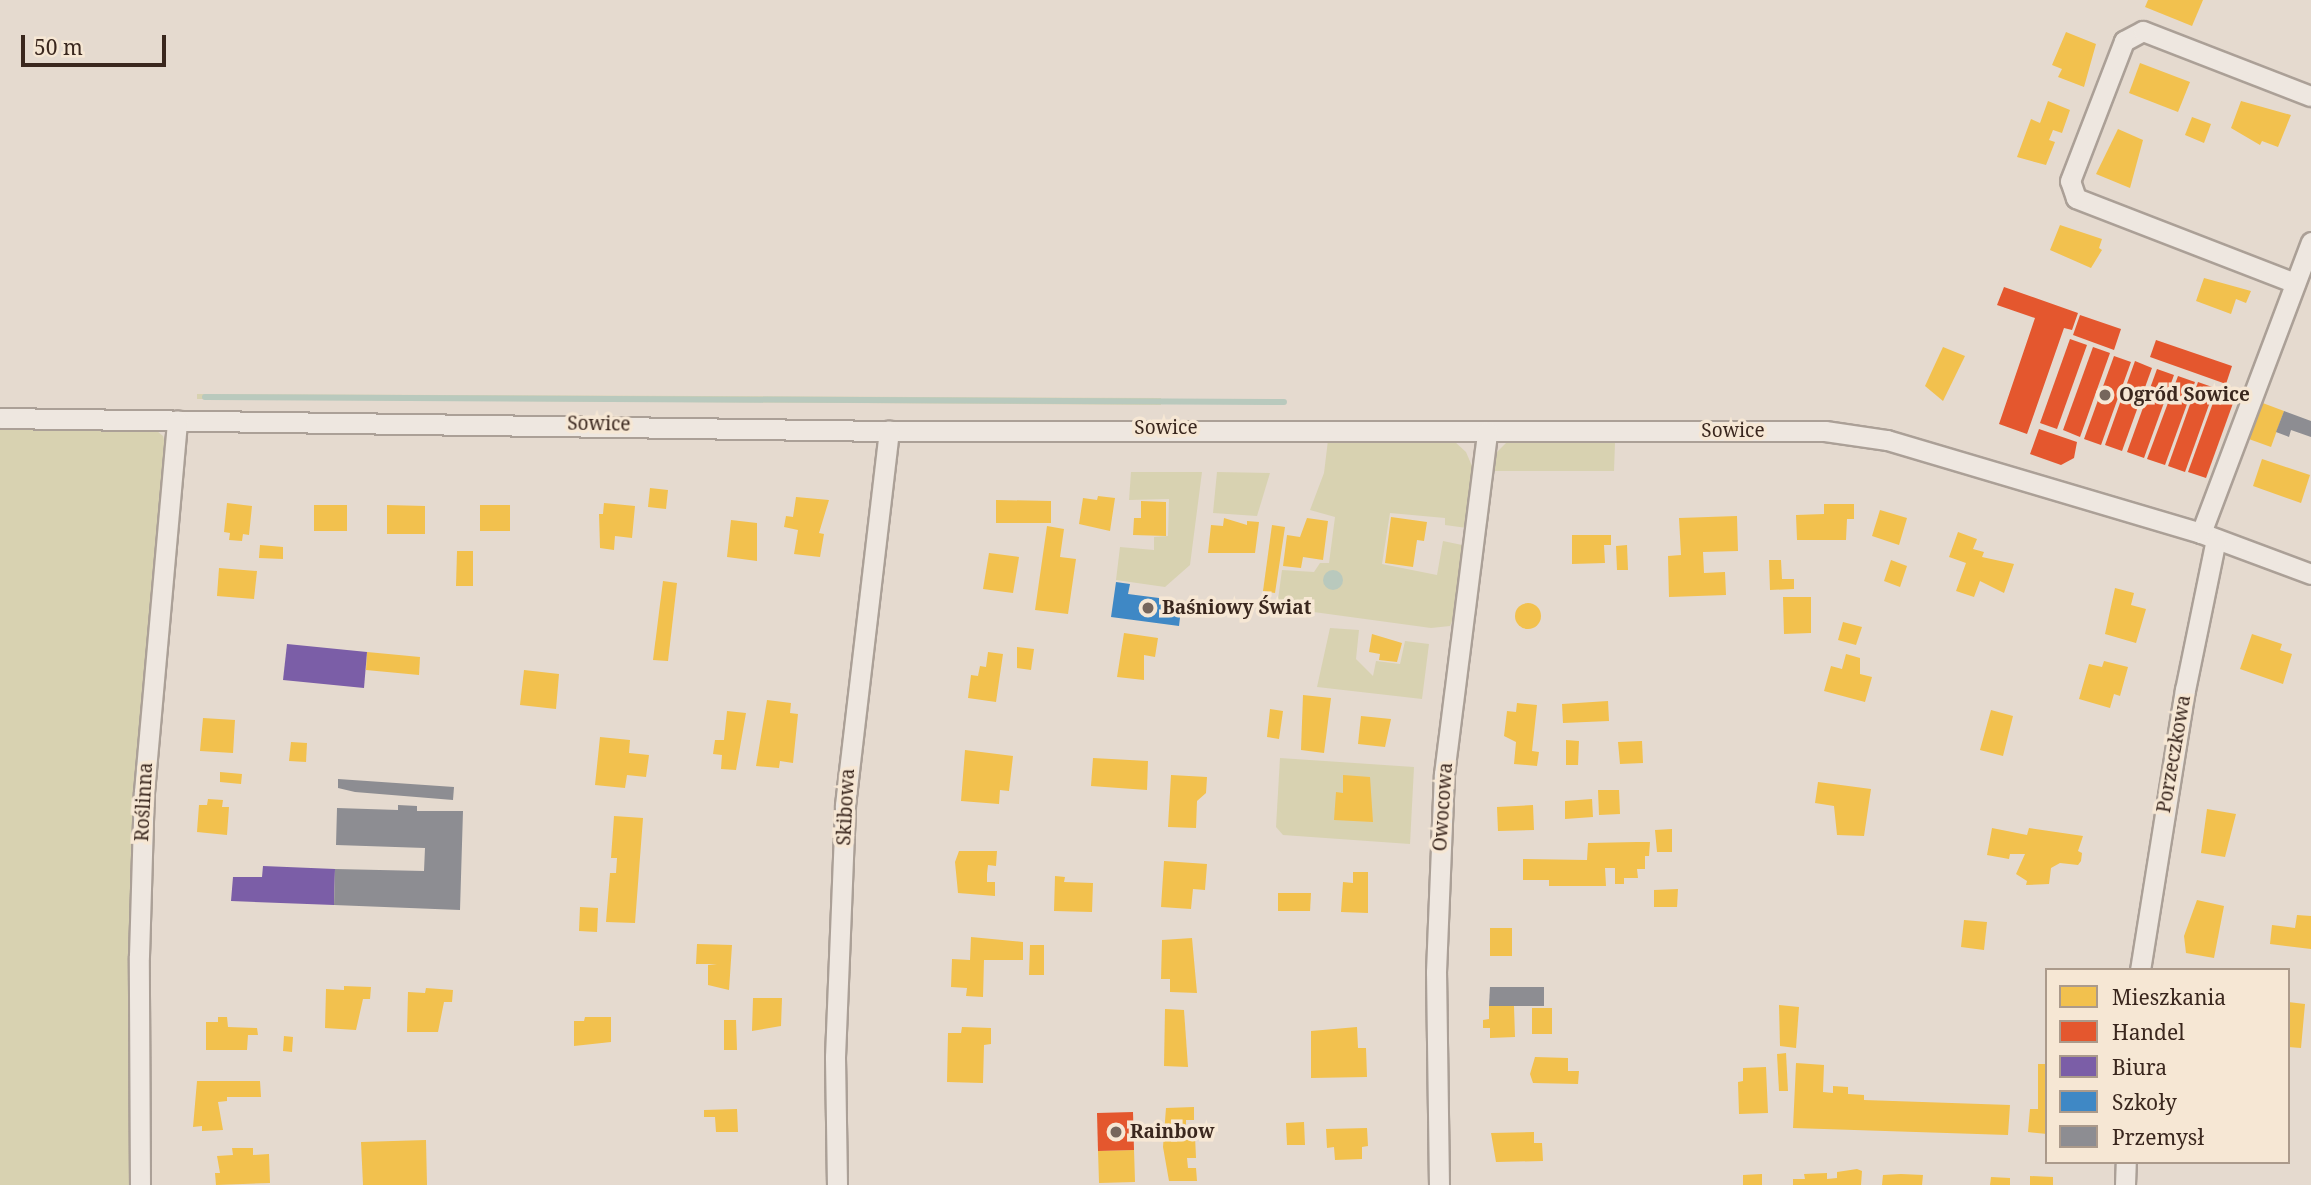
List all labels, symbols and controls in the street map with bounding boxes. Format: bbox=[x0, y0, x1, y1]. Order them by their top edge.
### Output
scale bar bbox=[24, 21, 170, 65]
text: 50 m bbox=[34, 33, 83, 61]
place label: Ogród Sowice bbox=[2119, 384, 2250, 406]
marker: Ogród Sowice bbox=[2097, 387, 2113, 403]
street label: Sowice bbox=[567, 412, 631, 436]
street label: Sowice bbox=[1134, 417, 1198, 439]
street label: Sowice bbox=[1701, 420, 1765, 442]
place label: Baśniowy Świat bbox=[1162, 597, 1311, 619]
marker: Baśniowy Świat bbox=[1140, 600, 1156, 616]
street label: Porzeczkowa bbox=[2152, 693, 2196, 815]
street label: Roślinna bbox=[131, 762, 157, 842]
street label: Owocowa bbox=[1429, 762, 1457, 852]
street label: Skibowa bbox=[833, 768, 859, 846]
legend bbox=[2045, 968, 2290, 1164]
text: Mieszkania bbox=[2112, 983, 2226, 1011]
text: Handel bbox=[2112, 1018, 2185, 1046]
text: Biura bbox=[2112, 1053, 2167, 1081]
text: Szkoły bbox=[2112, 1088, 2177, 1116]
place label: Rainbow bbox=[1130, 1121, 1215, 1143]
text: Przemysł bbox=[2112, 1123, 2204, 1151]
marker: Rainbow bbox=[1108, 1124, 1124, 1140]

